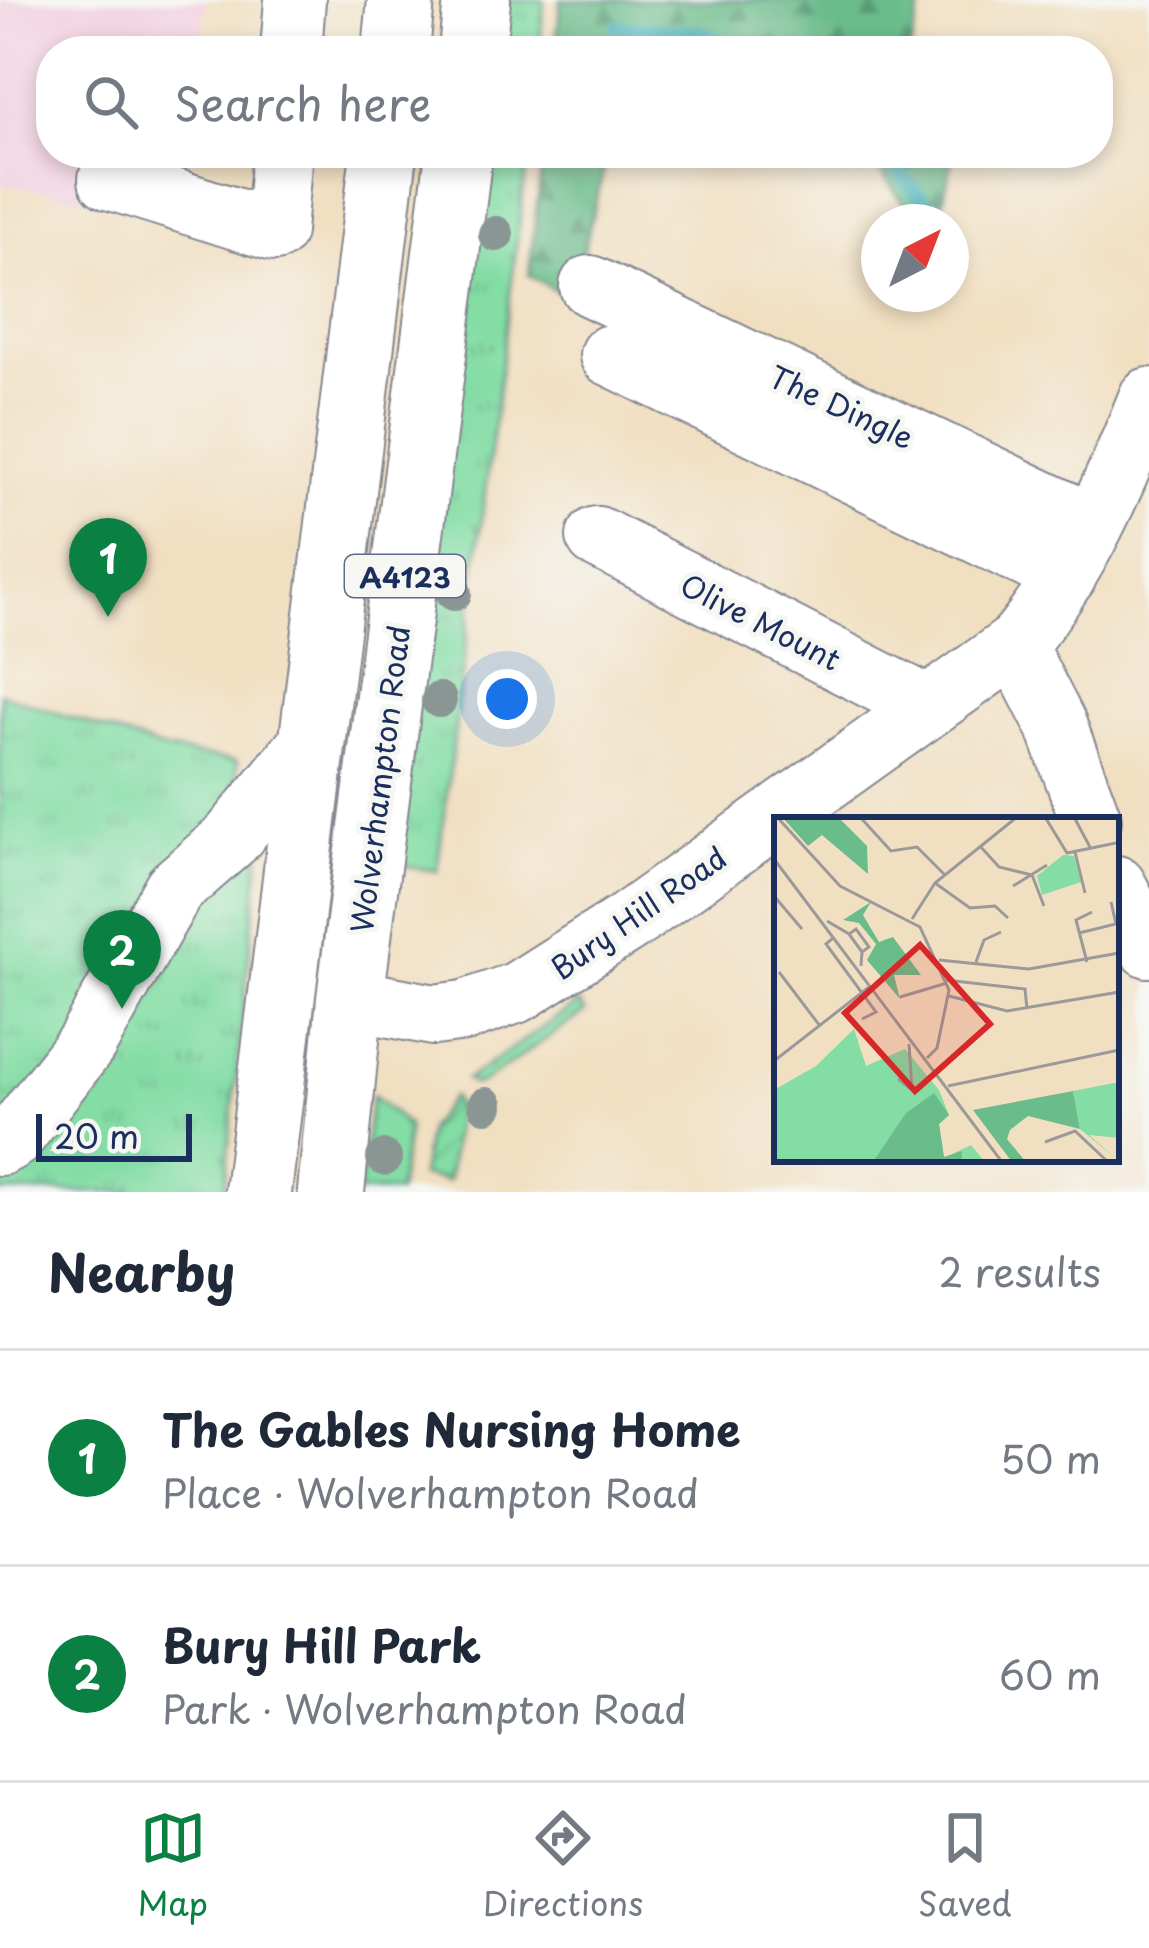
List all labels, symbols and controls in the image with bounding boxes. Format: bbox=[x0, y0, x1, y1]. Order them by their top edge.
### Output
search box bbox=[36, 36, 1113, 168]
text: Search here bbox=[174, 68, 431, 136]
icon: search bbox=[78, 69, 144, 135]
north arrow bbox=[861, 204, 969, 312]
street label: The Dingle bbox=[762, 353, 922, 459]
pin: 1 bbox=[69, 518, 147, 617]
road number: A4123 bbox=[345, 555, 465, 597]
street label: Olive Mount bbox=[673, 561, 849, 681]
street label: Wolverhampton Road bbox=[338, 623, 420, 935]
your location bbox=[477, 669, 537, 729]
inset map bbox=[774, 817, 1119, 1162]
street label: Bury Hill Road bbox=[541, 835, 735, 989]
pin: 2 bbox=[83, 910, 161, 1009]
scale bar bbox=[36, 1108, 192, 1161]
text: 20 m bbox=[54, 1110, 139, 1160]
text: Nearby bbox=[48, 1232, 235, 1309]
text: 2 results bbox=[939, 1241, 1101, 1300]
text: The Gables Nursing Home bbox=[162, 1394, 741, 1462]
text: 1 bbox=[78, 1428, 96, 1487]
text: 50 m bbox=[1000, 1428, 1101, 1487]
text: Place · Wolverhampton Road bbox=[162, 1462, 699, 1521]
text: Bury Hill Park bbox=[162, 1610, 481, 1678]
text: 2 bbox=[73, 1644, 101, 1703]
text: 60 m bbox=[999, 1644, 1101, 1703]
text: Park · Wolverhampton Road bbox=[162, 1678, 687, 1737]
tab: Map bbox=[137, 1805, 208, 1927]
tab: Directions bbox=[483, 1805, 643, 1927]
tab: Saved bbox=[918, 1805, 1012, 1927]

